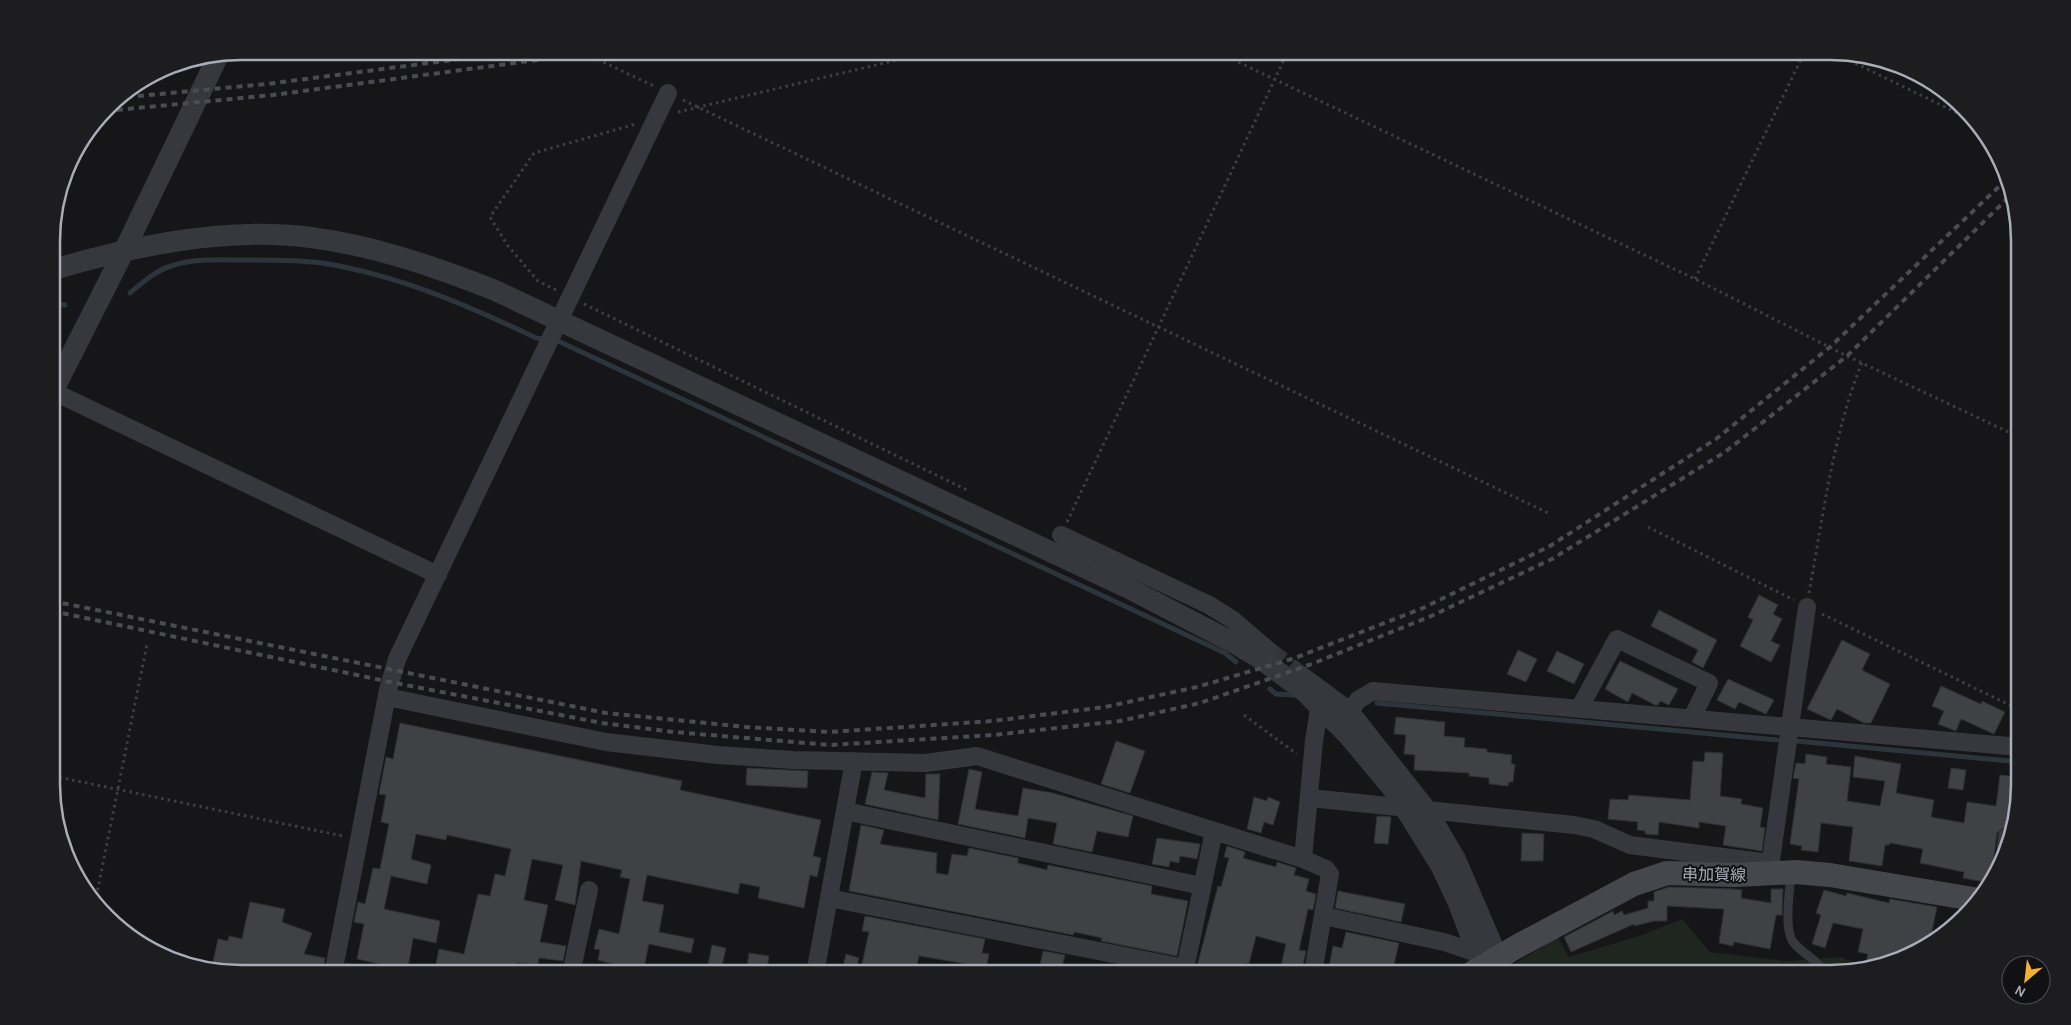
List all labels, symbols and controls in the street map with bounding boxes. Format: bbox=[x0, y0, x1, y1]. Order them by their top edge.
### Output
street label: 串加賀線 bbox=[1682, 864, 1746, 885]
north arrow bbox=[2001, 955, 2051, 1005]
text: N bbox=[2012, 981, 2029, 1001]

